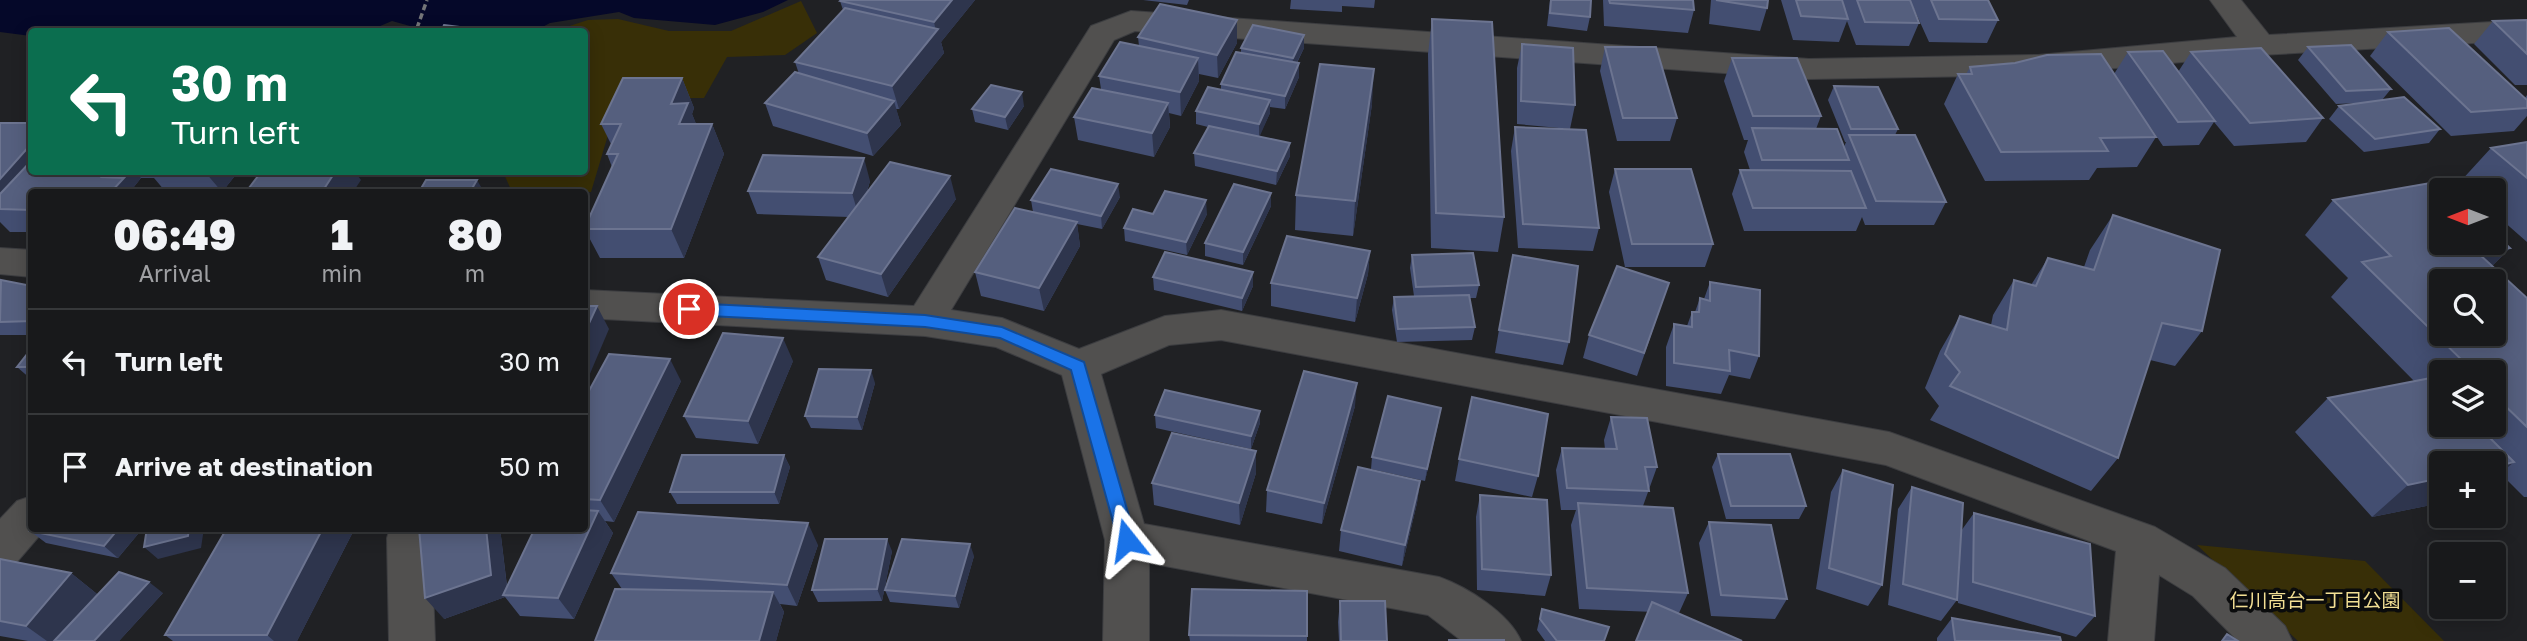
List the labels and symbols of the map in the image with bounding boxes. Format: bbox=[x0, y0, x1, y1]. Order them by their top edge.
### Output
north arrow bbox=[2429, 178, 2506, 256]
pin bbox=[659, 279, 719, 339]
position arrow bbox=[1090, 503, 1164, 577]
park label: 仁川高台一丁目公園 bbox=[2229, 588, 2401, 611]

